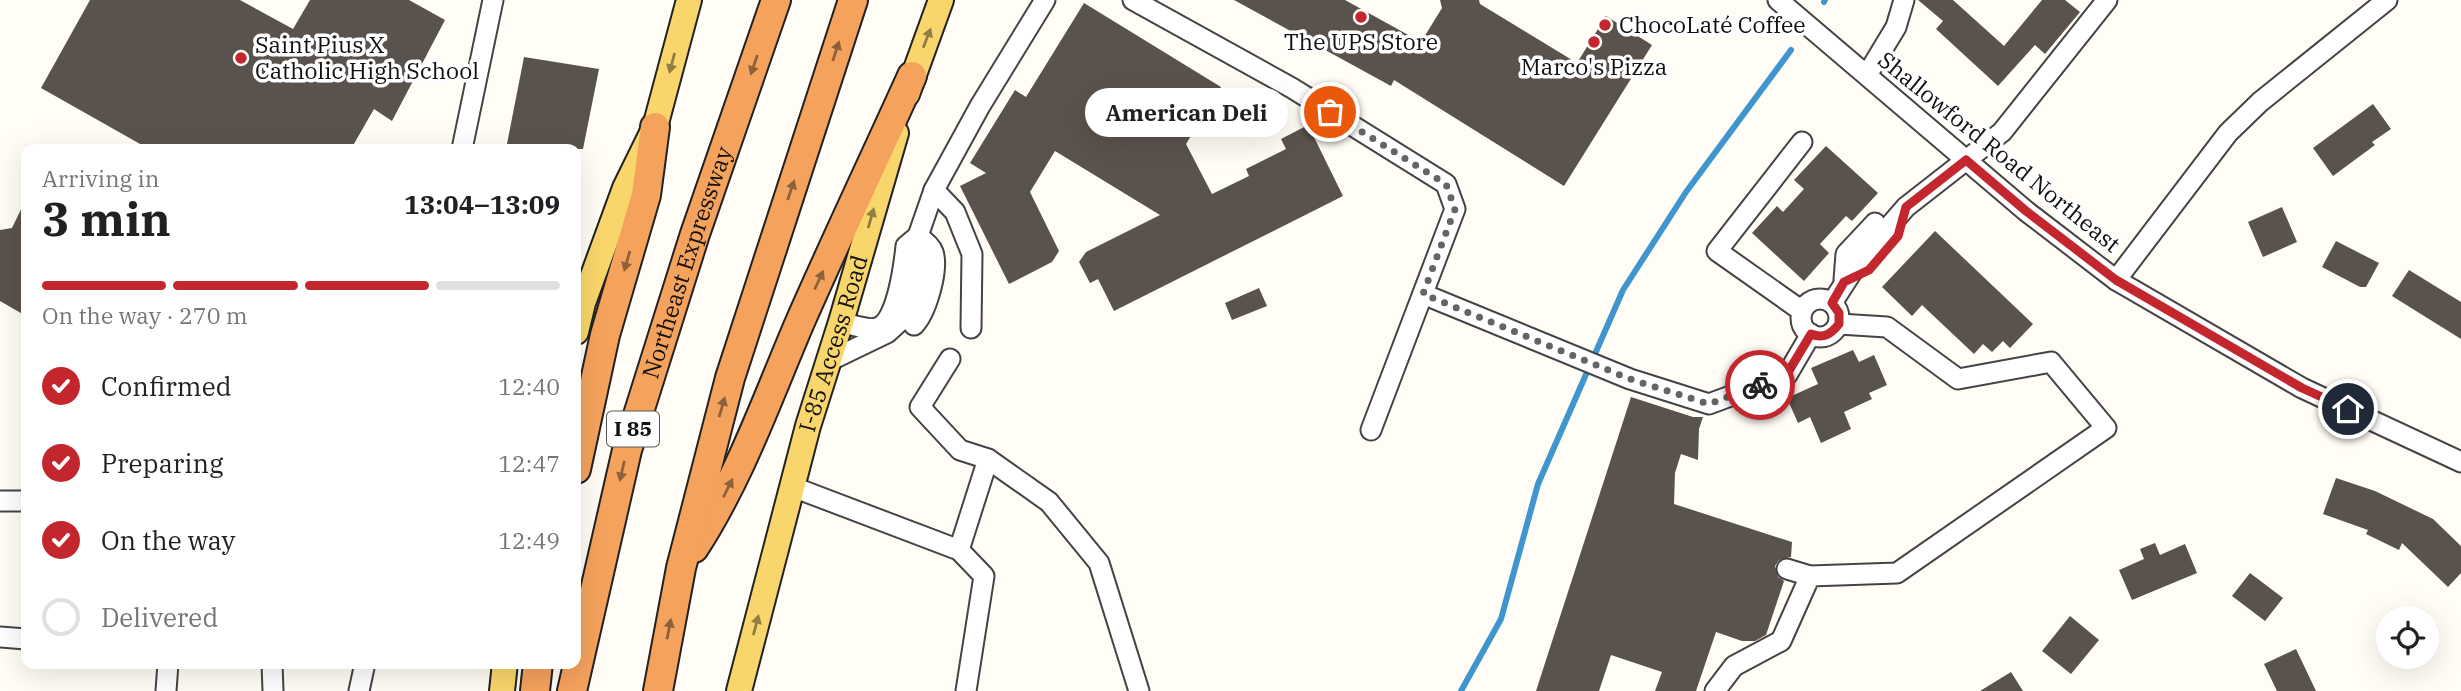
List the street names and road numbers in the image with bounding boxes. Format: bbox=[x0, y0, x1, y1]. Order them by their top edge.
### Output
street label: Shallowford Road Northeast bbox=[1872, 44, 2127, 258]
street label: Northeast Expressway bbox=[634, 142, 738, 382]
street label: I-85 Access Road bbox=[791, 251, 874, 435]
road number: I 85 bbox=[607, 412, 659, 446]

